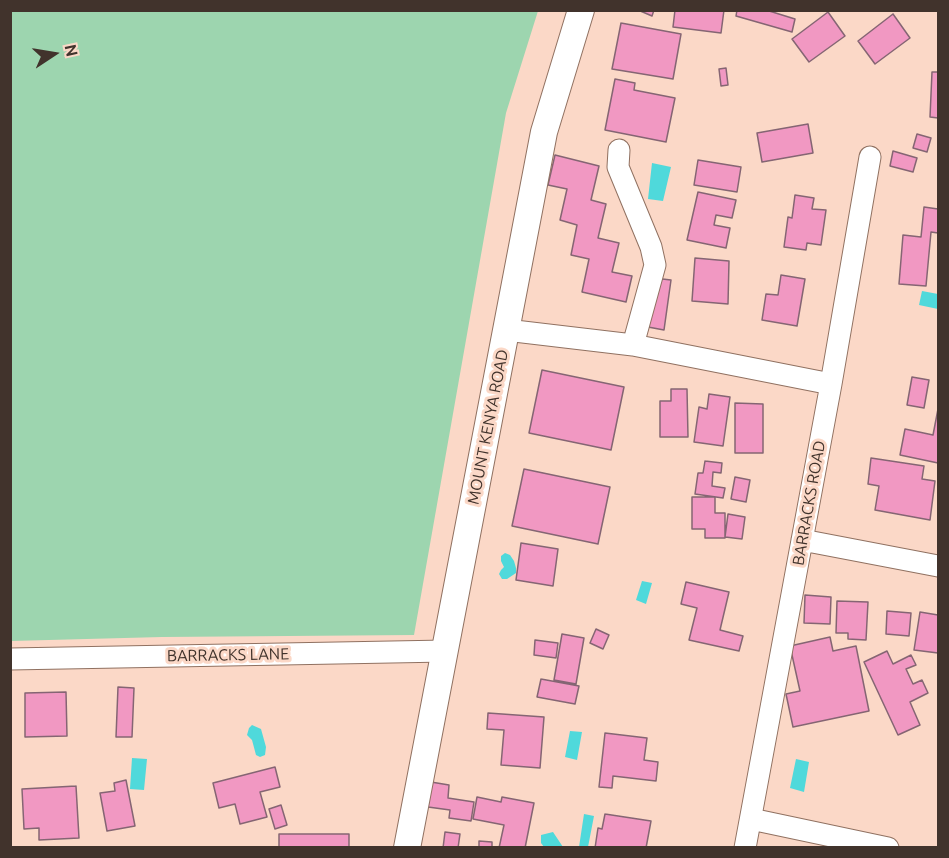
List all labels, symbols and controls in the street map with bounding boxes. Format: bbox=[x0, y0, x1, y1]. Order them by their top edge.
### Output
north arrow bbox=[24, 24, 84, 84]
text: N bbox=[62, 43, 82, 58]
street label: MOUNT KENYA ROAD bbox=[464, 348, 512, 506]
street label: BARRACKS ROAD bbox=[789, 439, 829, 567]
street label: BARRACKS LANE bbox=[167, 644, 289, 666]

